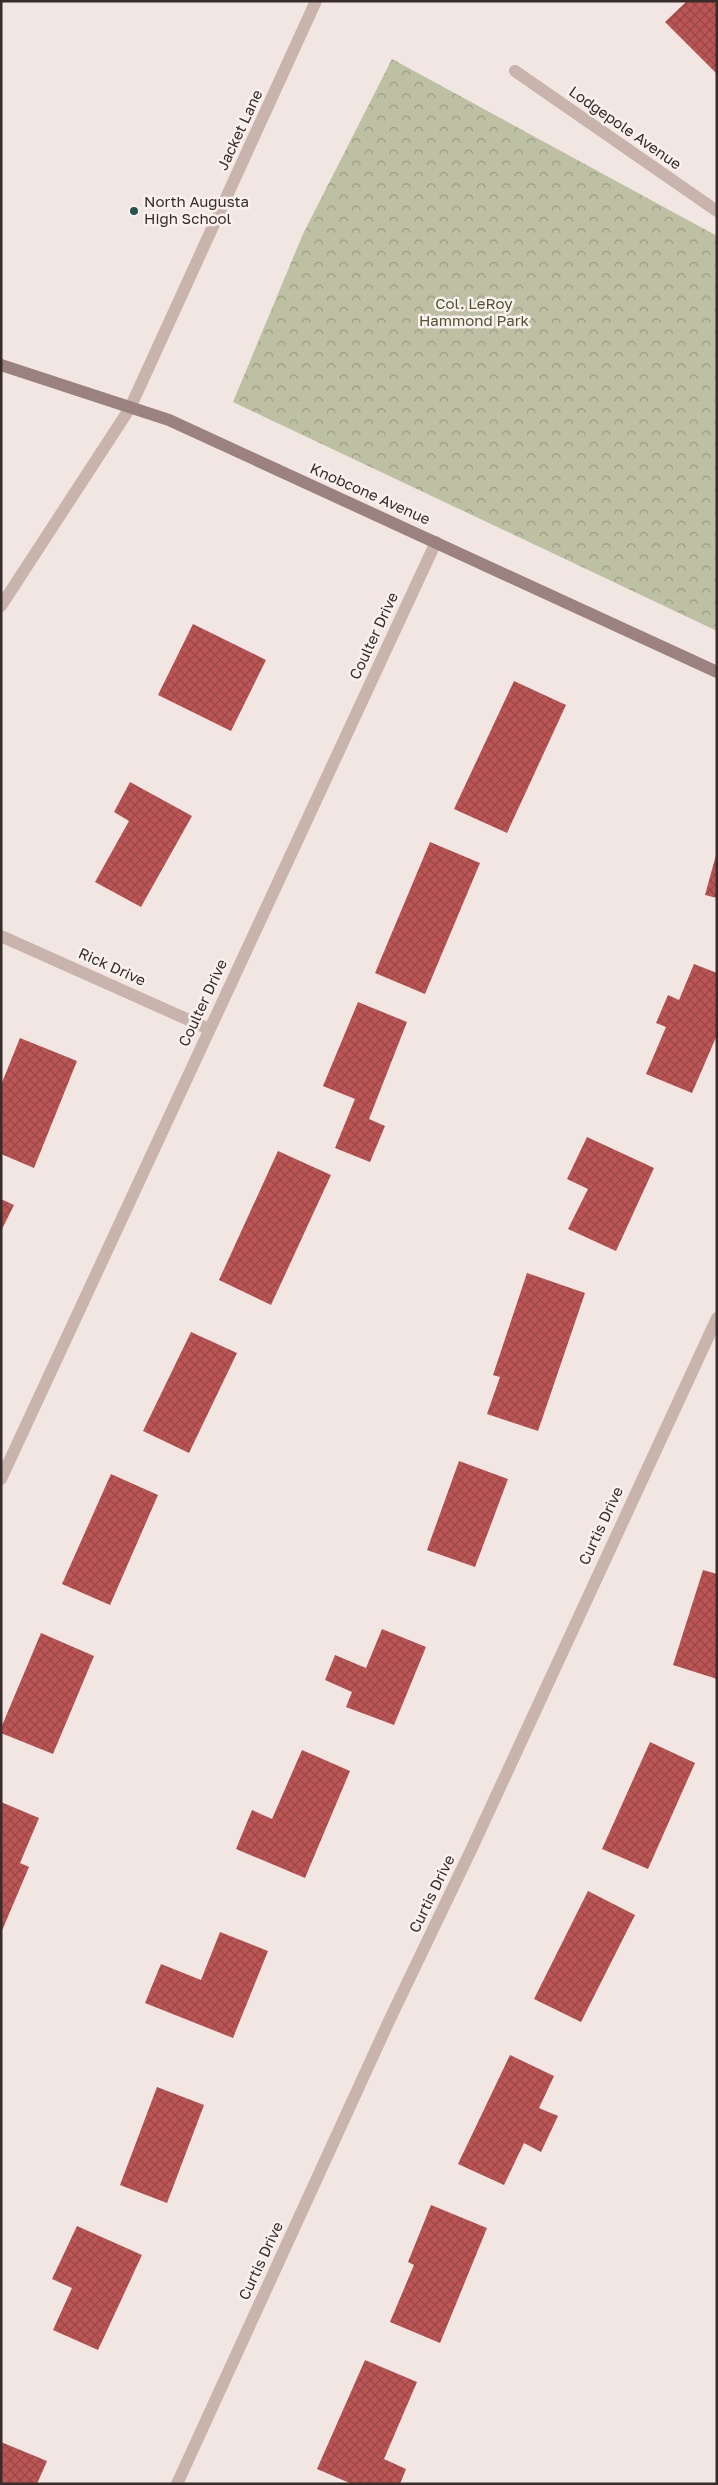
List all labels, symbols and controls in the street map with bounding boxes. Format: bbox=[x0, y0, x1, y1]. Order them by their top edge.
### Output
street label: Lodgepole Avenue bbox=[566, 82, 685, 173]
street label: Jacket Lane bbox=[213, 86, 266, 173]
place label: North Augusta High School bbox=[144, 192, 249, 227]
marker: North Augusta High School bbox=[128, 205, 140, 217]
park label: Col. LeRoy Hammond Park bbox=[419, 294, 530, 329]
street label: Knobcone Avenue bbox=[308, 459, 434, 528]
street label: Coulter Drive bbox=[345, 589, 401, 682]
street label: Rick Drive bbox=[76, 943, 149, 989]
street label: Coulter Drive bbox=[174, 956, 230, 1049]
street label: Curtis Drive bbox=[574, 1483, 626, 1568]
street label: Curtis Drive bbox=[405, 1851, 458, 1935]
street label: Curtis Drive bbox=[234, 2218, 286, 2303]

